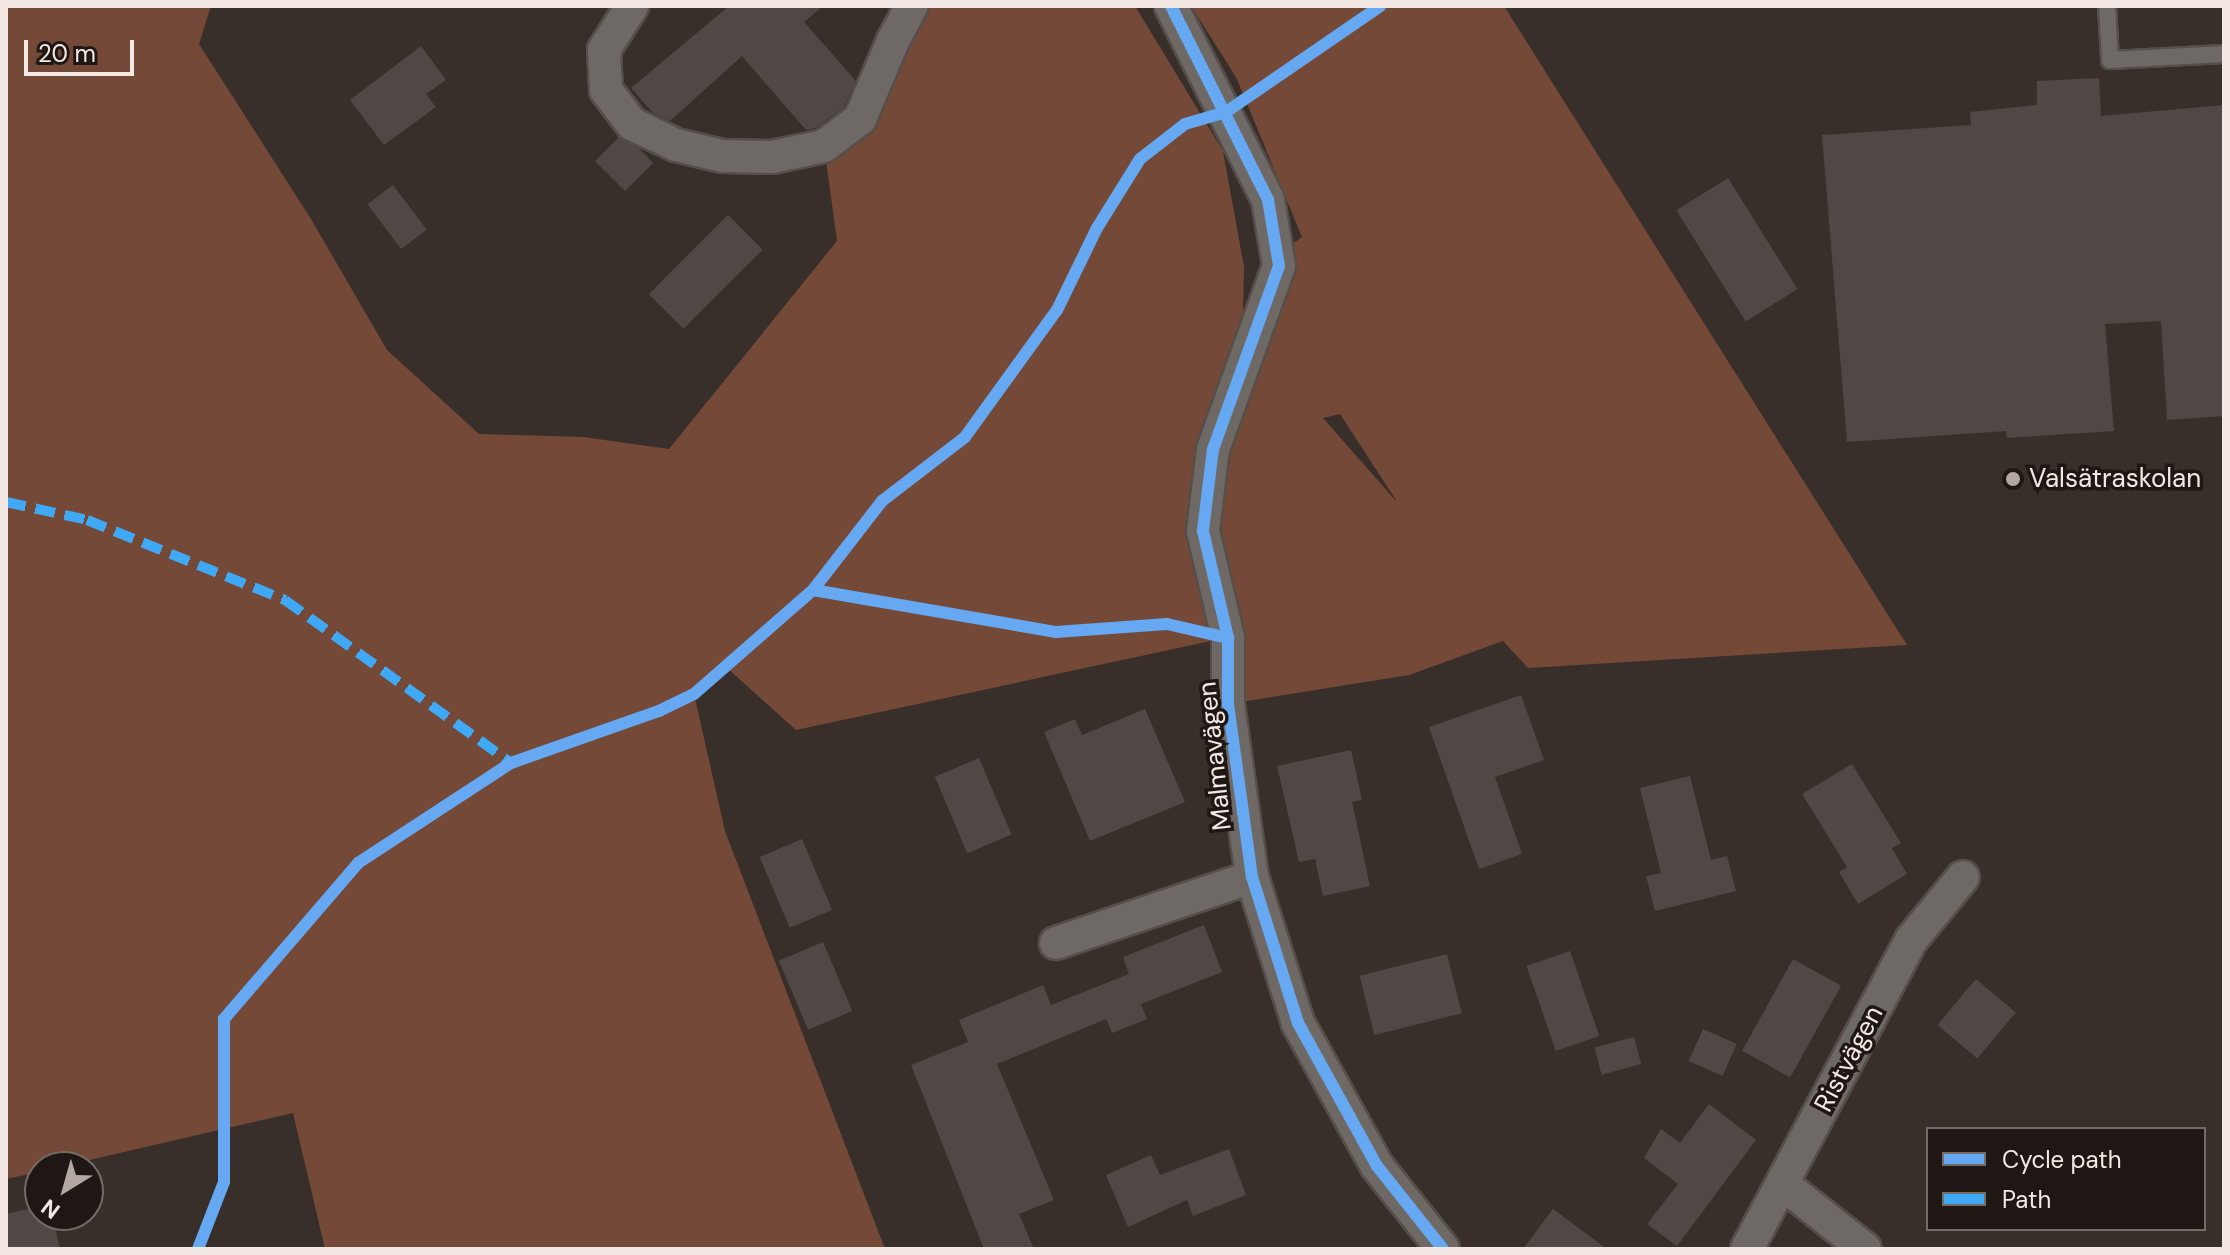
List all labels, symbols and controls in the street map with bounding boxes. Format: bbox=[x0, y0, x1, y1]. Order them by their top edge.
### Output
scale bar bbox=[28, 24, 138, 74]
text: 20 m bbox=[38, 38, 96, 69]
place label: Valsätraskolan bbox=[2029, 463, 2201, 495]
marker: Valsätraskolan bbox=[2004, 470, 2022, 488]
street label: Malmavägen bbox=[1192, 680, 1238, 832]
street label: Ristvägen bbox=[1808, 1001, 1890, 1117]
legend bbox=[1926, 1127, 2206, 1231]
text: Cycle path bbox=[2002, 1144, 2121, 1175]
north arrow bbox=[24, 1151, 104, 1231]
text: Path bbox=[2002, 1184, 2051, 1215]
text: N bbox=[35, 1193, 66, 1225]

